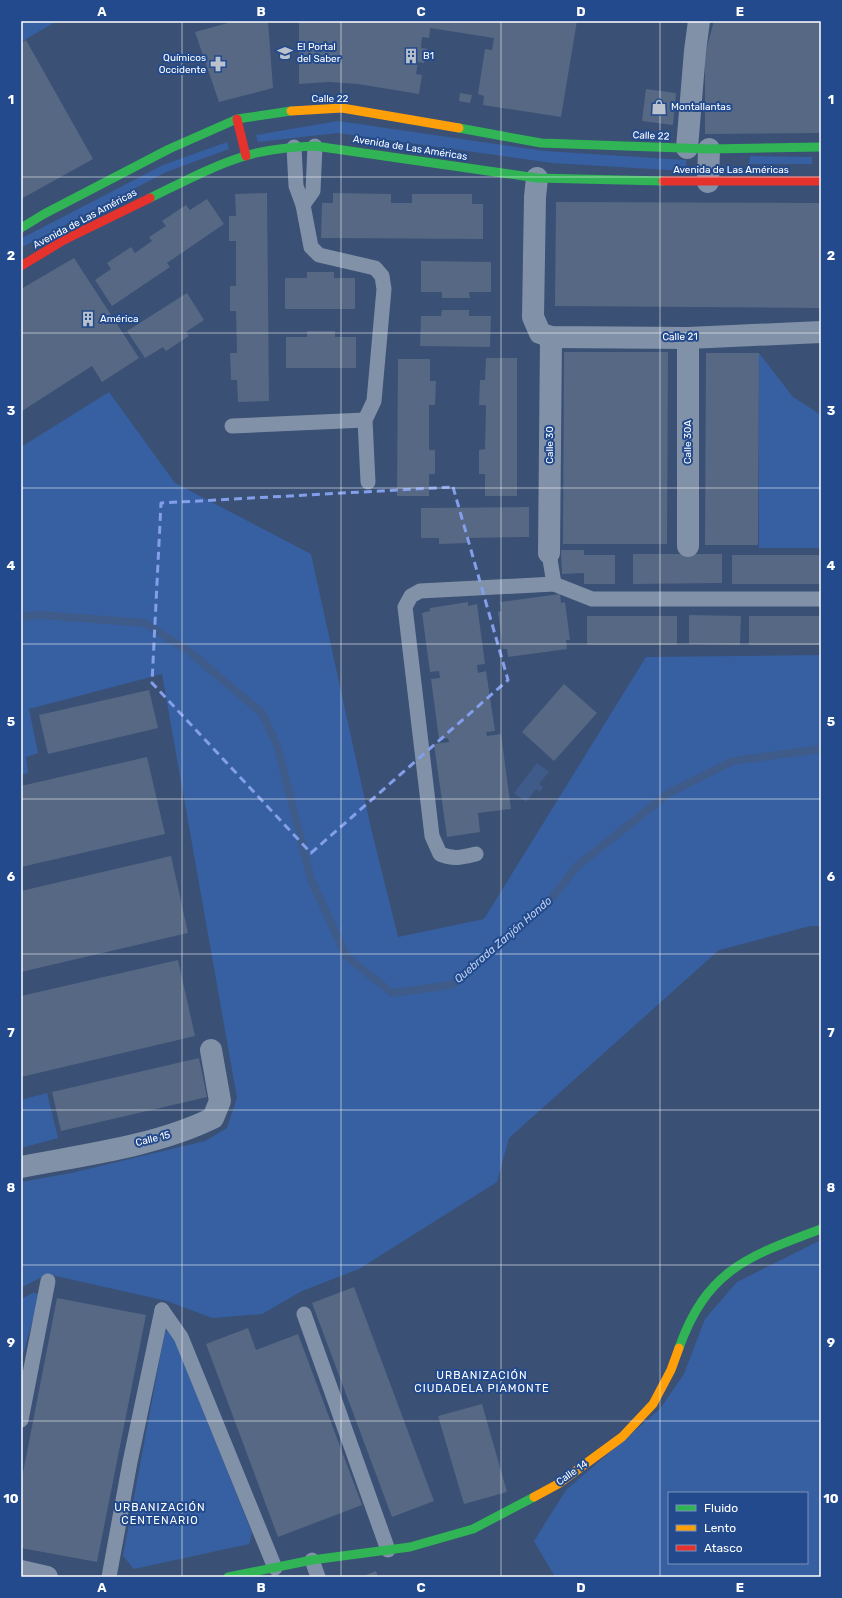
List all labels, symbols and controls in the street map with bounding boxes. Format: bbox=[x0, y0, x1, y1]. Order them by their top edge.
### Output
text: A bbox=[97, 4, 107, 19]
text: B bbox=[256, 4, 266, 19]
text: C bbox=[416, 4, 426, 19]
text: D bbox=[576, 4, 586, 19]
text: E bbox=[736, 4, 744, 19]
place label: El Portal del Saber bbox=[297, 41, 341, 65]
school or university icon: El Portal del Saber bbox=[276, 44, 294, 62]
building icon: B1 bbox=[402, 47, 420, 65]
place label: B1 bbox=[423, 50, 434, 62]
place label: Químicos Occidente bbox=[159, 52, 206, 76]
pharmacy icon: Químicos Occidente bbox=[209, 55, 227, 73]
text: 1 bbox=[8, 92, 14, 107]
text: 1 bbox=[828, 92, 834, 107]
street label: Calle 22 bbox=[312, 93, 349, 105]
shop icon: Montallantas bbox=[650, 98, 668, 116]
place label: Montallantas bbox=[671, 101, 731, 113]
street label: Calle 22 bbox=[632, 129, 670, 143]
street label: Avenida de Las Américas bbox=[352, 133, 468, 163]
street label: Avenida de Las Américas bbox=[673, 164, 789, 176]
street label: Avenida de Las Américas bbox=[31, 187, 139, 251]
text: 2 bbox=[7, 248, 15, 263]
text: 2 bbox=[827, 248, 835, 263]
building icon: América bbox=[79, 310, 97, 328]
place label: América bbox=[100, 313, 138, 325]
street label: Calle 21 bbox=[662, 331, 698, 343]
text: 3 bbox=[7, 403, 16, 418]
text: 3 bbox=[827, 403, 836, 418]
street label: Calle 30A bbox=[682, 420, 694, 464]
street label: Calle 30 bbox=[544, 426, 556, 464]
text: 4 bbox=[7, 558, 16, 573]
text: 4 bbox=[827, 558, 836, 573]
text: 5 bbox=[7, 714, 15, 729]
text: 5 bbox=[827, 714, 835, 729]
text: 6 bbox=[7, 869, 16, 884]
text: 6 bbox=[827, 869, 836, 884]
water label: Quebrada Zanjón Hondo bbox=[452, 894, 554, 986]
text: 7 bbox=[7, 1025, 15, 1040]
text: 7 bbox=[827, 1025, 835, 1040]
street label: Calle 15 bbox=[134, 1129, 172, 1149]
text: 8 bbox=[7, 1180, 16, 1195]
text: 8 bbox=[827, 1180, 836, 1195]
text: 9 bbox=[7, 1335, 15, 1350]
text: 9 bbox=[827, 1335, 835, 1350]
district label: URBANIZACIÓN CIUDADELA PIAMONTE bbox=[414, 1369, 550, 1395]
street label: Calle 14 bbox=[554, 1458, 590, 1488]
text: 10 bbox=[3, 1491, 19, 1506]
text: 10 bbox=[823, 1491, 839, 1506]
legend bbox=[668, 1492, 808, 1564]
district label: URBANIZACIÓN CENTENARIO bbox=[114, 1501, 206, 1527]
text: Fluido bbox=[704, 1501, 738, 1515]
text: Lento bbox=[704, 1521, 736, 1535]
text: Atasco bbox=[704, 1541, 743, 1555]
text: A bbox=[97, 1580, 107, 1595]
text: B bbox=[256, 1580, 266, 1595]
text: C bbox=[416, 1580, 426, 1595]
text: D bbox=[576, 1580, 586, 1595]
text: E bbox=[736, 1580, 744, 1595]

